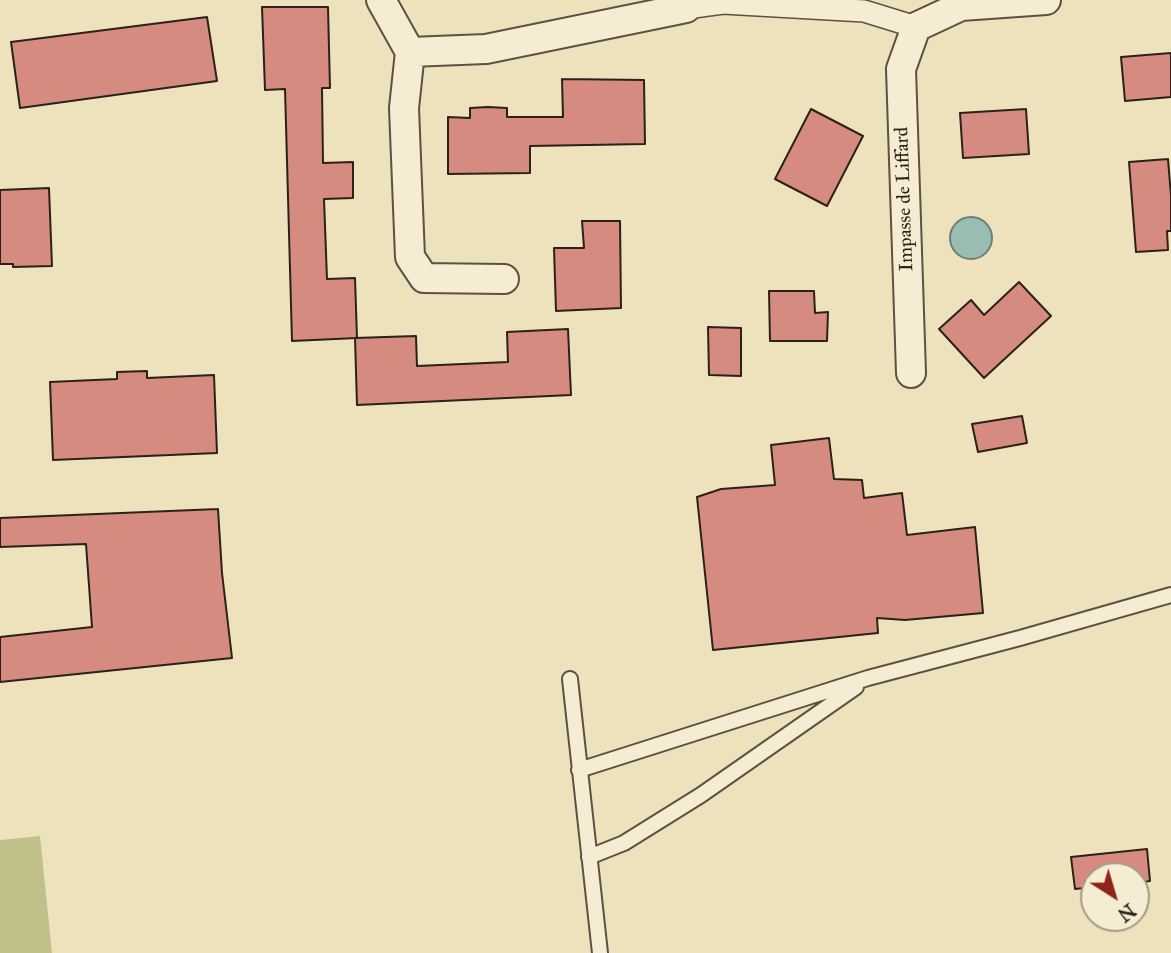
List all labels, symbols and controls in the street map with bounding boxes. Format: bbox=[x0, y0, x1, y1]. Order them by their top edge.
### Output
street label: Impasse de Liffard bbox=[891, 127, 919, 271]
north arrow bbox=[1080, 862, 1150, 932]
text: N bbox=[1113, 899, 1140, 927]

